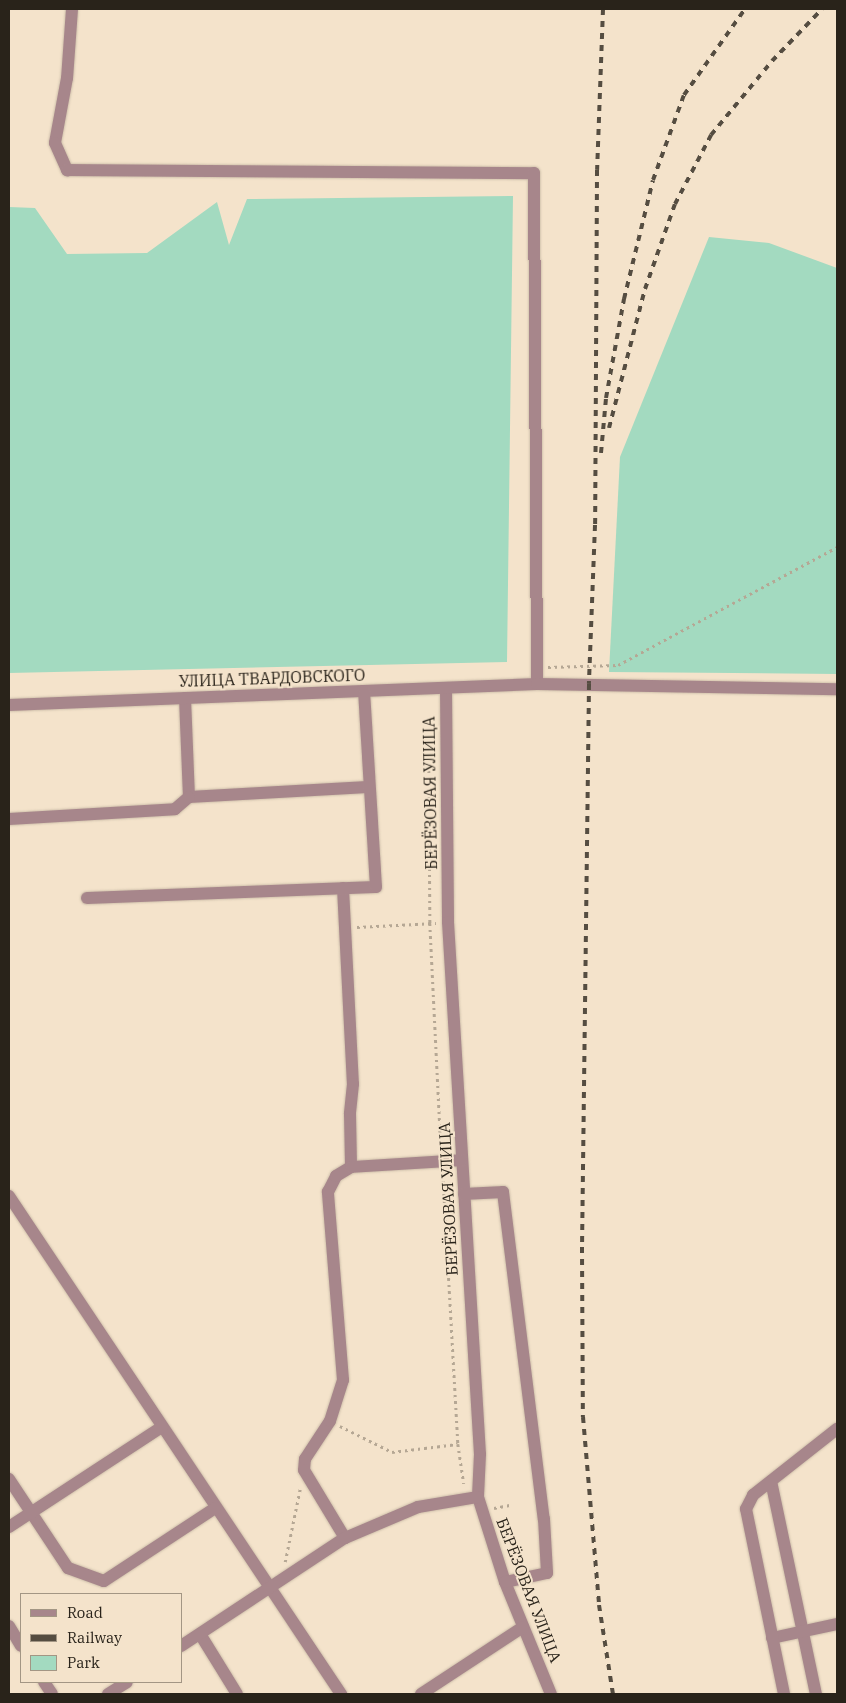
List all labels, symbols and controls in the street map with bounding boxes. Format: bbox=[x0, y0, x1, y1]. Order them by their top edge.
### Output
street label: УЛИЦА ТВАРДОВСКОГО bbox=[179, 665, 365, 691]
street label: БЕРЁЗОВАЯ УЛИЦА bbox=[419, 716, 441, 870]
street label: БЕРЁЗОВАЯ УЛИЦА bbox=[434, 1122, 462, 1276]
street label: БЕРЁЗОВАЯ УЛИЦА bbox=[493, 1515, 565, 1665]
legend bbox=[20, 1593, 182, 1683]
text: Road bbox=[67, 1603, 103, 1622]
text: Railway bbox=[67, 1628, 122, 1647]
text: Park bbox=[67, 1653, 100, 1672]

